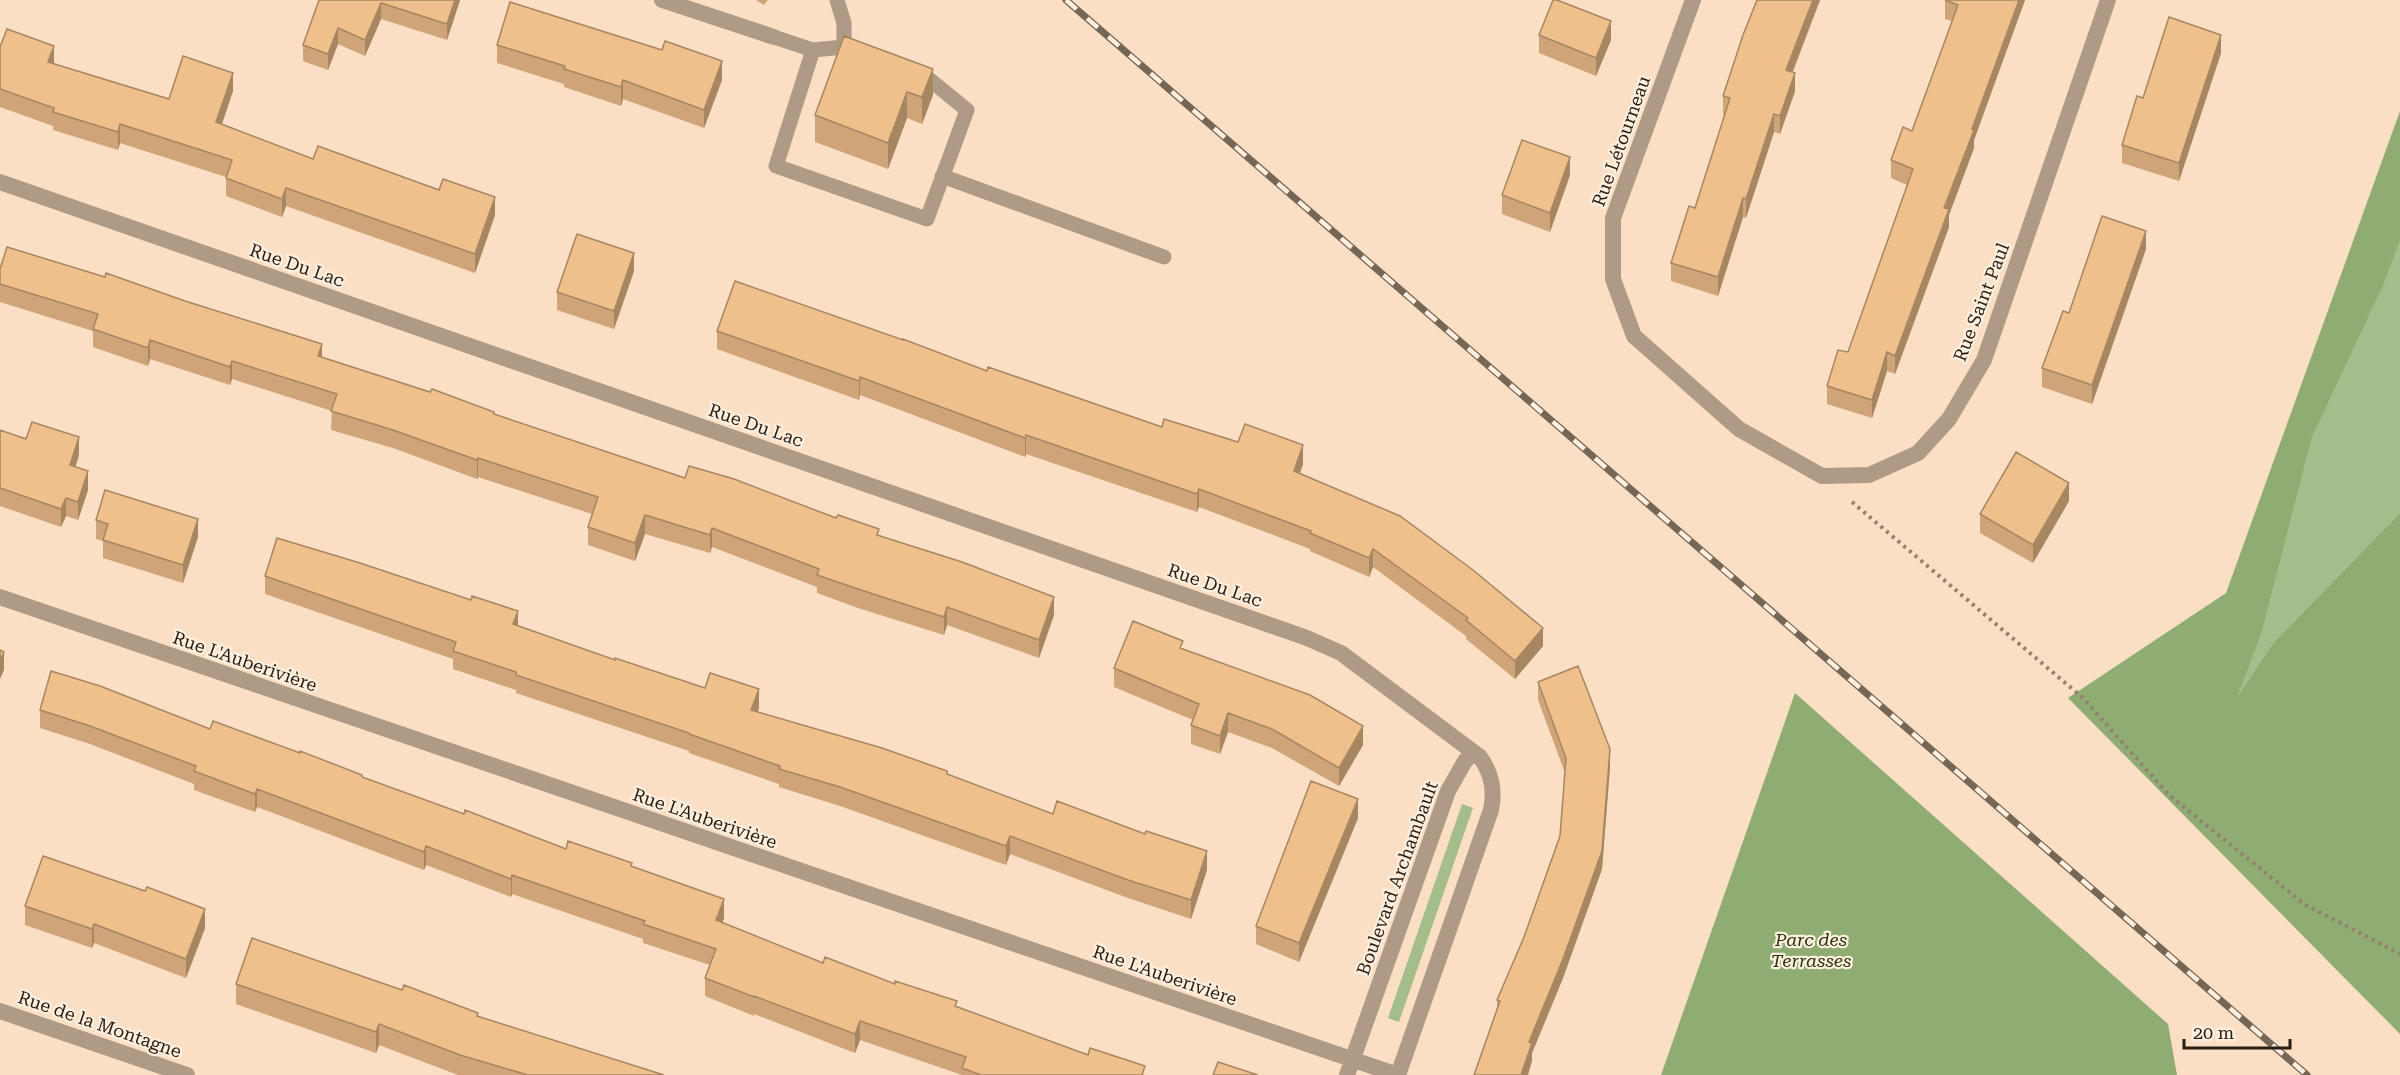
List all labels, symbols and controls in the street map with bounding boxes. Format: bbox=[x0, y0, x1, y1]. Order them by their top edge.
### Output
street label: Rue Létourneau bbox=[1588, 73, 1654, 209]
street label: Rue Du Lac bbox=[247, 239, 347, 291]
street label: Rue Saint Paul bbox=[1949, 239, 2013, 364]
street label: Rue Du Lac bbox=[706, 399, 806, 451]
street label: Rue Du Lac bbox=[1165, 559, 1265, 611]
street label: Rue L'Auberivière bbox=[170, 626, 320, 696]
street label: Boulevard Archambault bbox=[1352, 778, 1442, 978]
street label: Rue L'Auberivière bbox=[630, 783, 780, 853]
park label: Parc des Terrasses bbox=[1771, 929, 1851, 971]
street label: Rue L'Auberivière bbox=[1090, 940, 1240, 1010]
street label: Rue de la Montagne bbox=[16, 986, 185, 1062]
scale bar bbox=[2184, 1012, 2290, 1050]
text: 20 m bbox=[2193, 1022, 2234, 1043]

